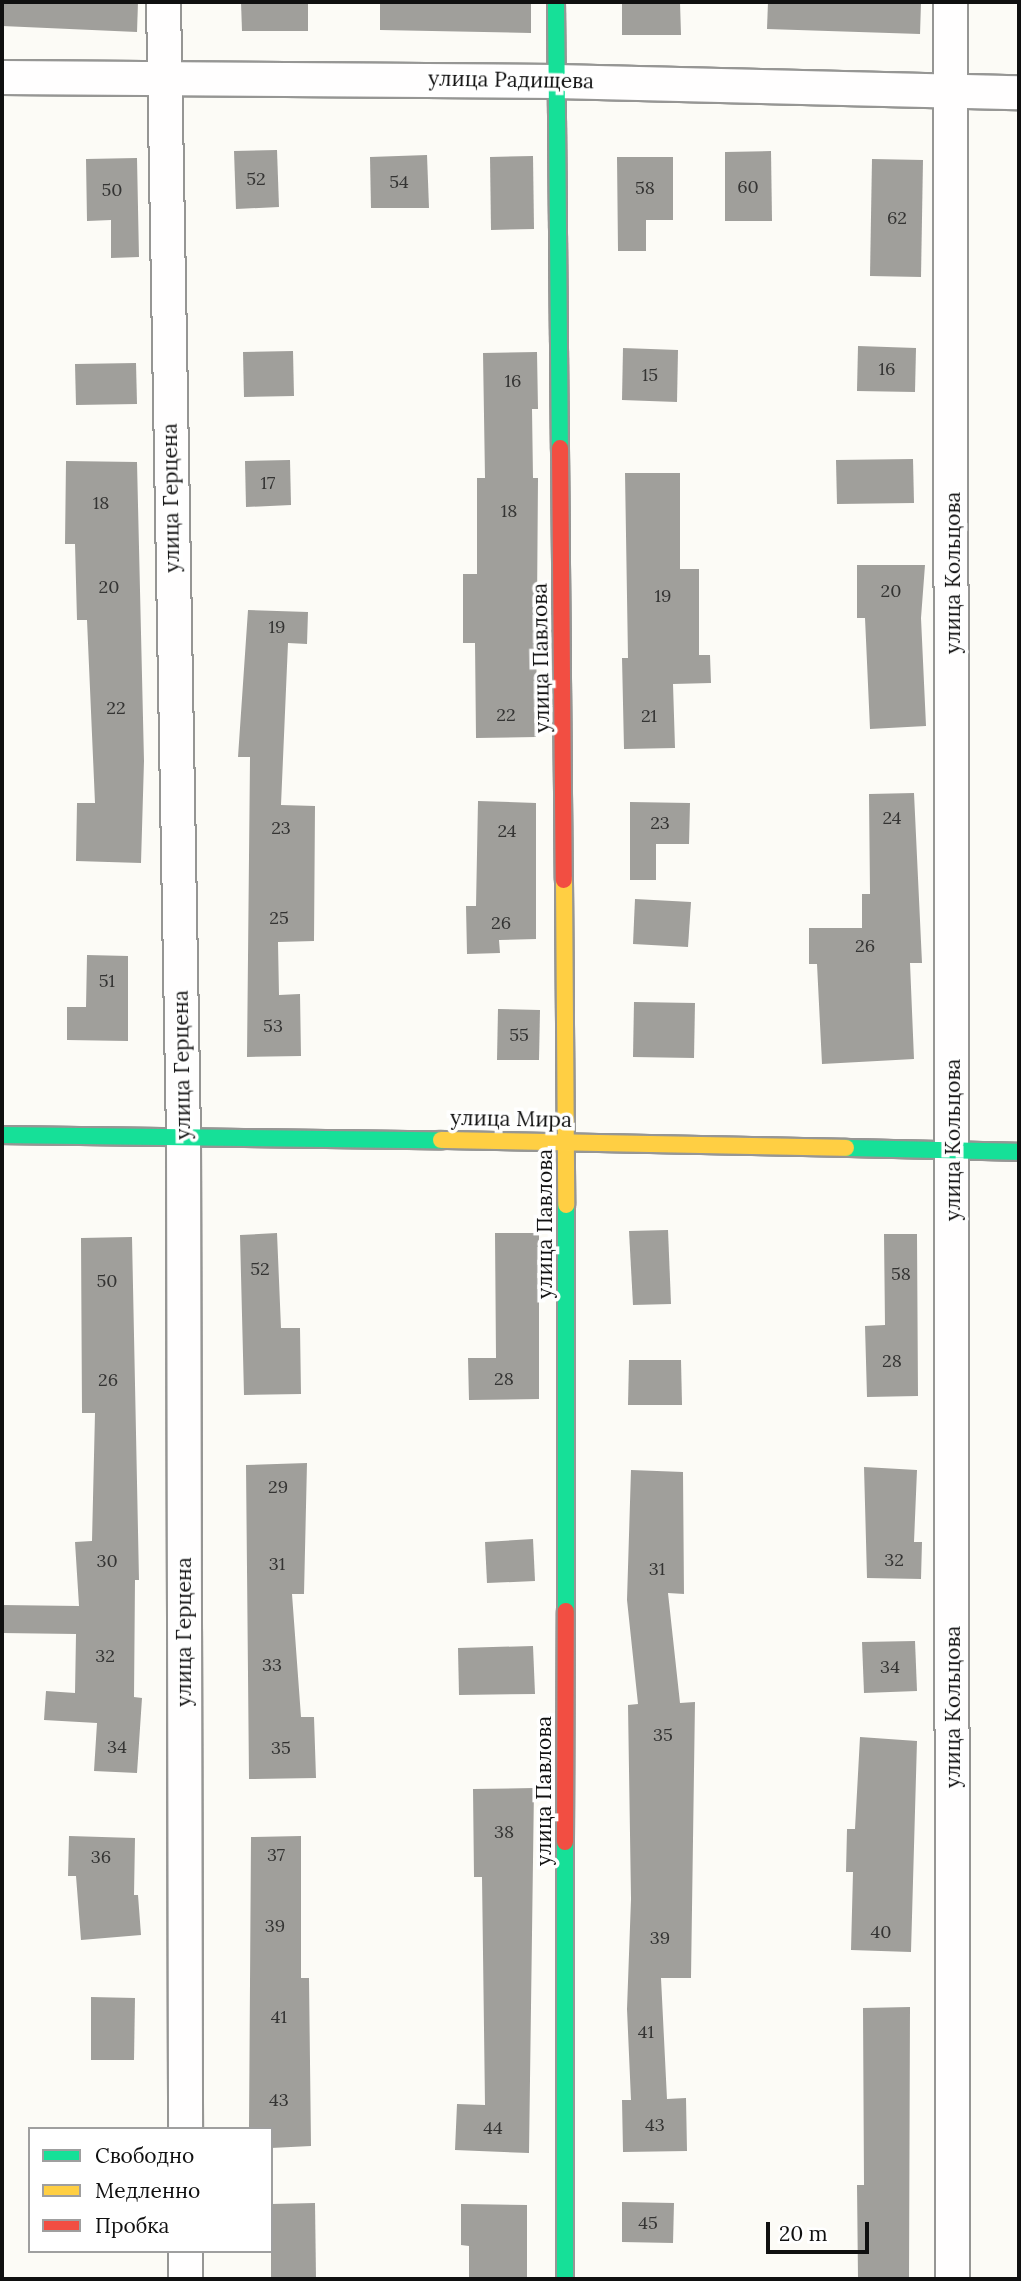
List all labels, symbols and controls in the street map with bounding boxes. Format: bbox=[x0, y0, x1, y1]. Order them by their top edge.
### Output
street label: улица Радищева bbox=[428, 66, 594, 94]
house number: 52 bbox=[246, 168, 266, 190]
house number: 54 bbox=[389, 171, 409, 193]
house number: 60 bbox=[737, 176, 759, 198]
house number: 58 bbox=[635, 177, 655, 199]
house number: 50 bbox=[102, 179, 122, 201]
house number: 62 bbox=[887, 207, 907, 229]
house number: 16 bbox=[879, 358, 895, 380]
house number: 15 bbox=[642, 364, 658, 386]
house number: 16 bbox=[505, 370, 521, 392]
street label: улица Герцена bbox=[157, 423, 185, 573]
house number: 17 bbox=[261, 472, 275, 494]
house number: 18 bbox=[93, 492, 109, 514]
street label: улица Кольцова bbox=[940, 492, 966, 654]
house number: 18 bbox=[501, 500, 517, 522]
house number: 20 bbox=[99, 576, 119, 598]
house number: 20 bbox=[881, 580, 901, 602]
street label: улица Павлова bbox=[527, 583, 555, 733]
house number: 19 bbox=[655, 585, 671, 607]
house number: 19 bbox=[269, 616, 285, 638]
house number: 22 bbox=[106, 697, 126, 719]
house number: 22 bbox=[496, 704, 516, 726]
house number: 21 bbox=[641, 705, 657, 727]
house number: 24 bbox=[882, 807, 902, 829]
house number: 23 bbox=[650, 812, 670, 834]
house number: 23 bbox=[271, 817, 291, 839]
house number: 24 bbox=[497, 820, 517, 842]
house number: 25 bbox=[269, 907, 289, 929]
house number: 26 bbox=[491, 912, 511, 934]
house number: 26 bbox=[855, 935, 875, 957]
house number: 51 bbox=[99, 970, 115, 992]
street label: улица Герцена bbox=[168, 990, 196, 1140]
house number: 53 bbox=[263, 1015, 283, 1037]
house number: 55 bbox=[509, 1024, 529, 1046]
street label: улица Кольцова bbox=[940, 1059, 966, 1221]
street label: улица Мира bbox=[450, 1105, 572, 1133]
street label: улица Павлова bbox=[532, 1149, 558, 1299]
house number: 52 bbox=[250, 1258, 270, 1280]
house number: 58 bbox=[891, 1263, 911, 1285]
house number: 50 bbox=[97, 1270, 117, 1292]
house number: 28 bbox=[882, 1350, 902, 1372]
house number: 28 bbox=[494, 1368, 514, 1390]
house number: 26 bbox=[98, 1369, 118, 1391]
house number: 29 bbox=[268, 1476, 288, 1498]
house number: 32 bbox=[884, 1549, 904, 1571]
house number: 30 bbox=[96, 1550, 118, 1572]
house number: 31 bbox=[269, 1553, 285, 1575]
street label: улица Герцена bbox=[171, 1557, 197, 1707]
house number: 31 bbox=[649, 1558, 665, 1580]
street label: улица Кольцова bbox=[940, 1626, 966, 1788]
house number: 32 bbox=[95, 1645, 115, 1667]
house number: 33 bbox=[262, 1654, 282, 1676]
house number: 34 bbox=[880, 1656, 900, 1678]
street label: улица Павлова bbox=[531, 1716, 557, 1866]
house number: 35 bbox=[653, 1724, 673, 1746]
house number: 34 bbox=[107, 1736, 127, 1758]
house number: 35 bbox=[271, 1737, 291, 1759]
house number: 38 bbox=[494, 1821, 514, 1843]
house number: 37 bbox=[267, 1844, 285, 1866]
house number: 36 bbox=[91, 1846, 111, 1868]
house number: 39 bbox=[265, 1915, 285, 1937]
house number: 40 bbox=[871, 1921, 891, 1943]
house number: 39 bbox=[650, 1927, 670, 1949]
house number: 41 bbox=[271, 2006, 287, 2028]
house number: 41 bbox=[638, 2021, 654, 2043]
house number: 43 bbox=[269, 2089, 289, 2111]
house number: 43 bbox=[645, 2114, 665, 2136]
house number: 44 bbox=[483, 2117, 503, 2139]
legend bbox=[28, 2127, 273, 2253]
text: Свободно bbox=[95, 2142, 194, 2169]
text: Медленно bbox=[95, 2177, 200, 2204]
scale bar bbox=[769, 2208, 872, 2252]
text: Пробка bbox=[95, 2212, 169, 2239]
house number: 45 bbox=[638, 2212, 658, 2234]
text: 20 m bbox=[779, 2220, 828, 2247]

